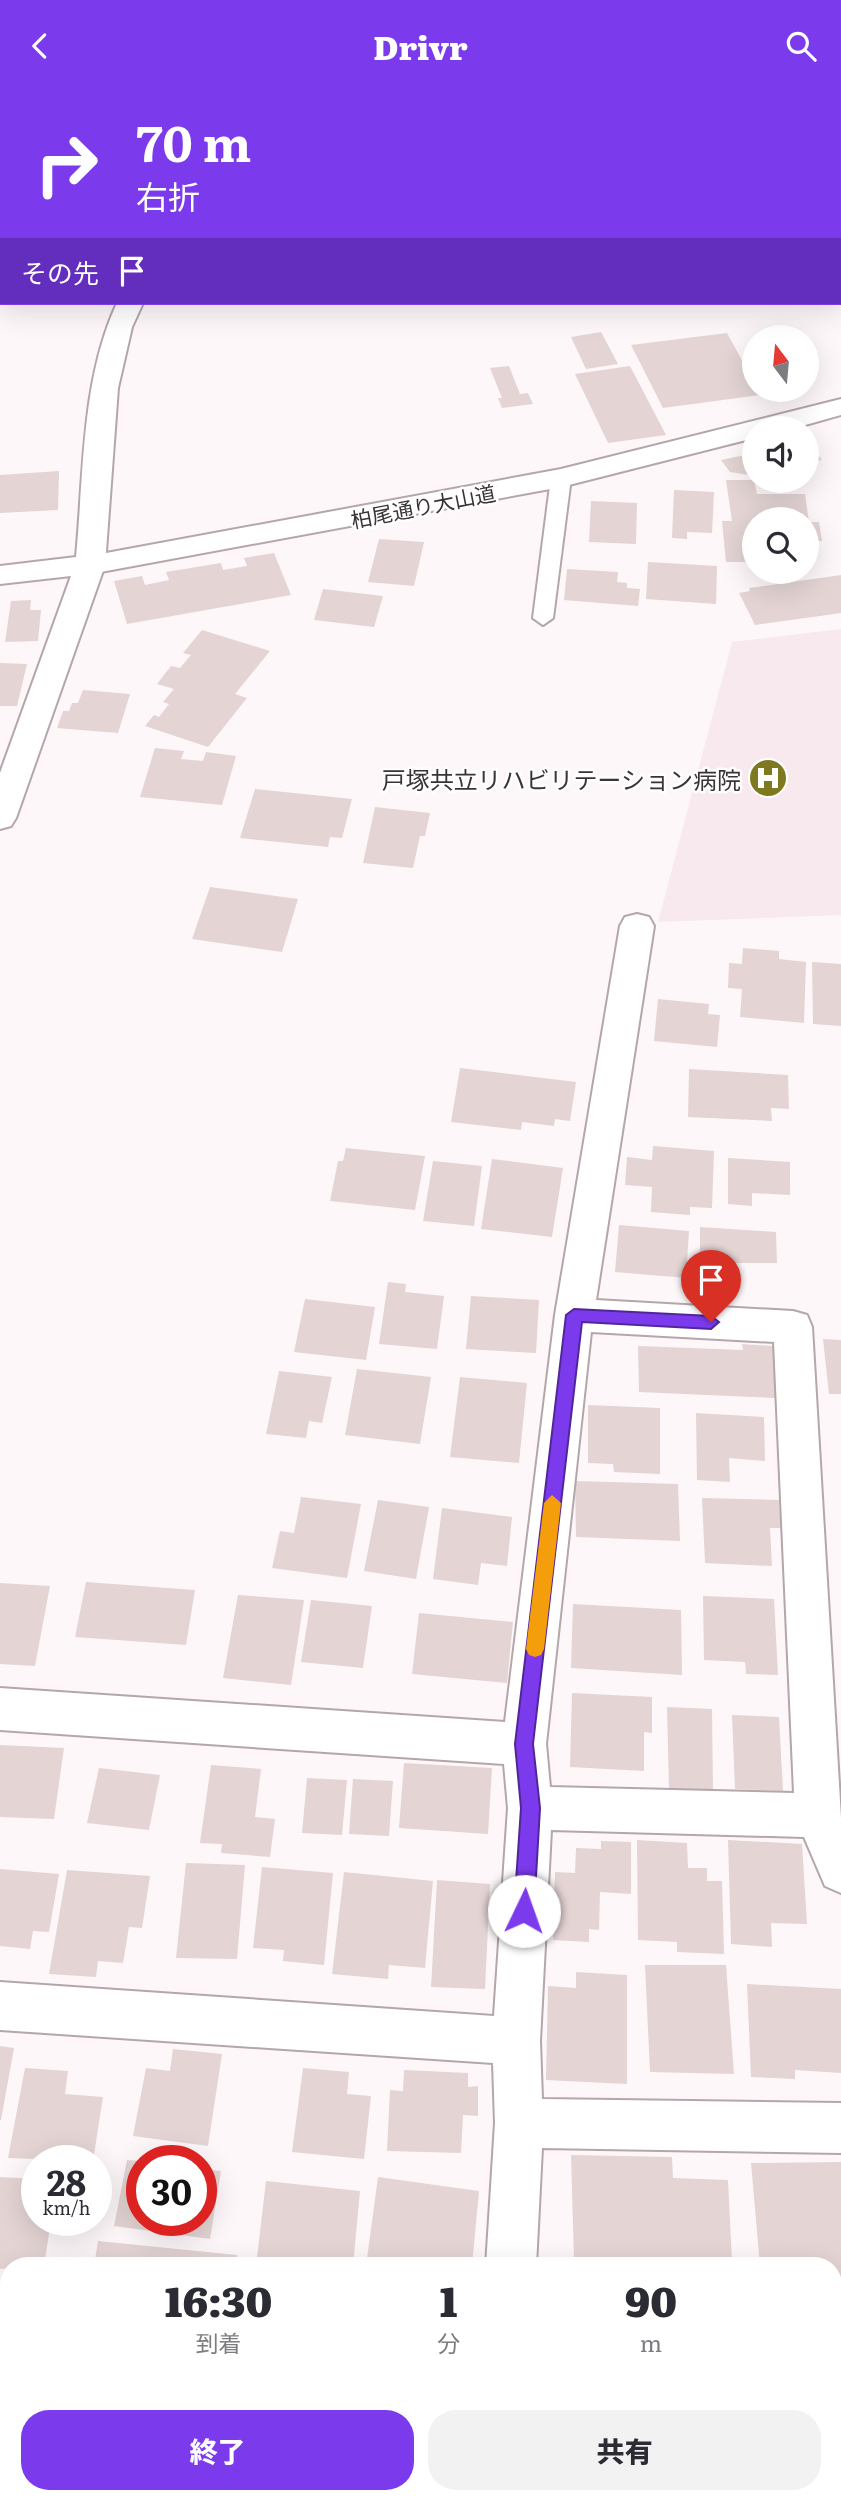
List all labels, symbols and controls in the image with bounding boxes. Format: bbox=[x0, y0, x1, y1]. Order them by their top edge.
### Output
text: Drivr bbox=[373, 22, 468, 70]
icon: back bbox=[21, 27, 59, 65]
icon: search bbox=[782, 27, 820, 65]
text: 70 m bbox=[136, 104, 251, 177]
icon: right bbox=[21, 119, 112, 210]
text: 右折 bbox=[136, 171, 200, 219]
text: その先 bbox=[21, 252, 99, 291]
icon: arrive bbox=[113, 252, 151, 290]
north arrow bbox=[742, 325, 819, 403]
map controls bbox=[742, 325, 819, 584]
button: sound bbox=[742, 416, 819, 493]
street label: 柏尾通り大山道 bbox=[348, 476, 498, 534]
button: search bbox=[742, 507, 819, 584]
hospital icon: 戸塚共立リハビリテーション病院 bbox=[747, 757, 789, 799]
place label: 戸塚共立リハビリテーション病院 bbox=[381, 761, 741, 796]
pin bbox=[681, 1250, 741, 1322]
icon: arrive bbox=[692, 1261, 730, 1299]
position arrow bbox=[487, 1874, 561, 1948]
speed limit sign: 30 bbox=[126, 2145, 217, 2236]
text: 28 bbox=[47, 2155, 86, 2207]
text: km/h bbox=[43, 2194, 90, 2221]
text: 16:30 bbox=[165, 2268, 272, 2330]
text: 1 bbox=[440, 2268, 457, 2330]
text: 90 bbox=[625, 2268, 677, 2330]
text: 到着 bbox=[196, 2325, 242, 2359]
text: 分 bbox=[437, 2325, 460, 2359]
text: m bbox=[640, 2325, 662, 2359]
button: 終了 bbox=[21, 2410, 414, 2490]
button: 共有 bbox=[428, 2410, 821, 2490]

